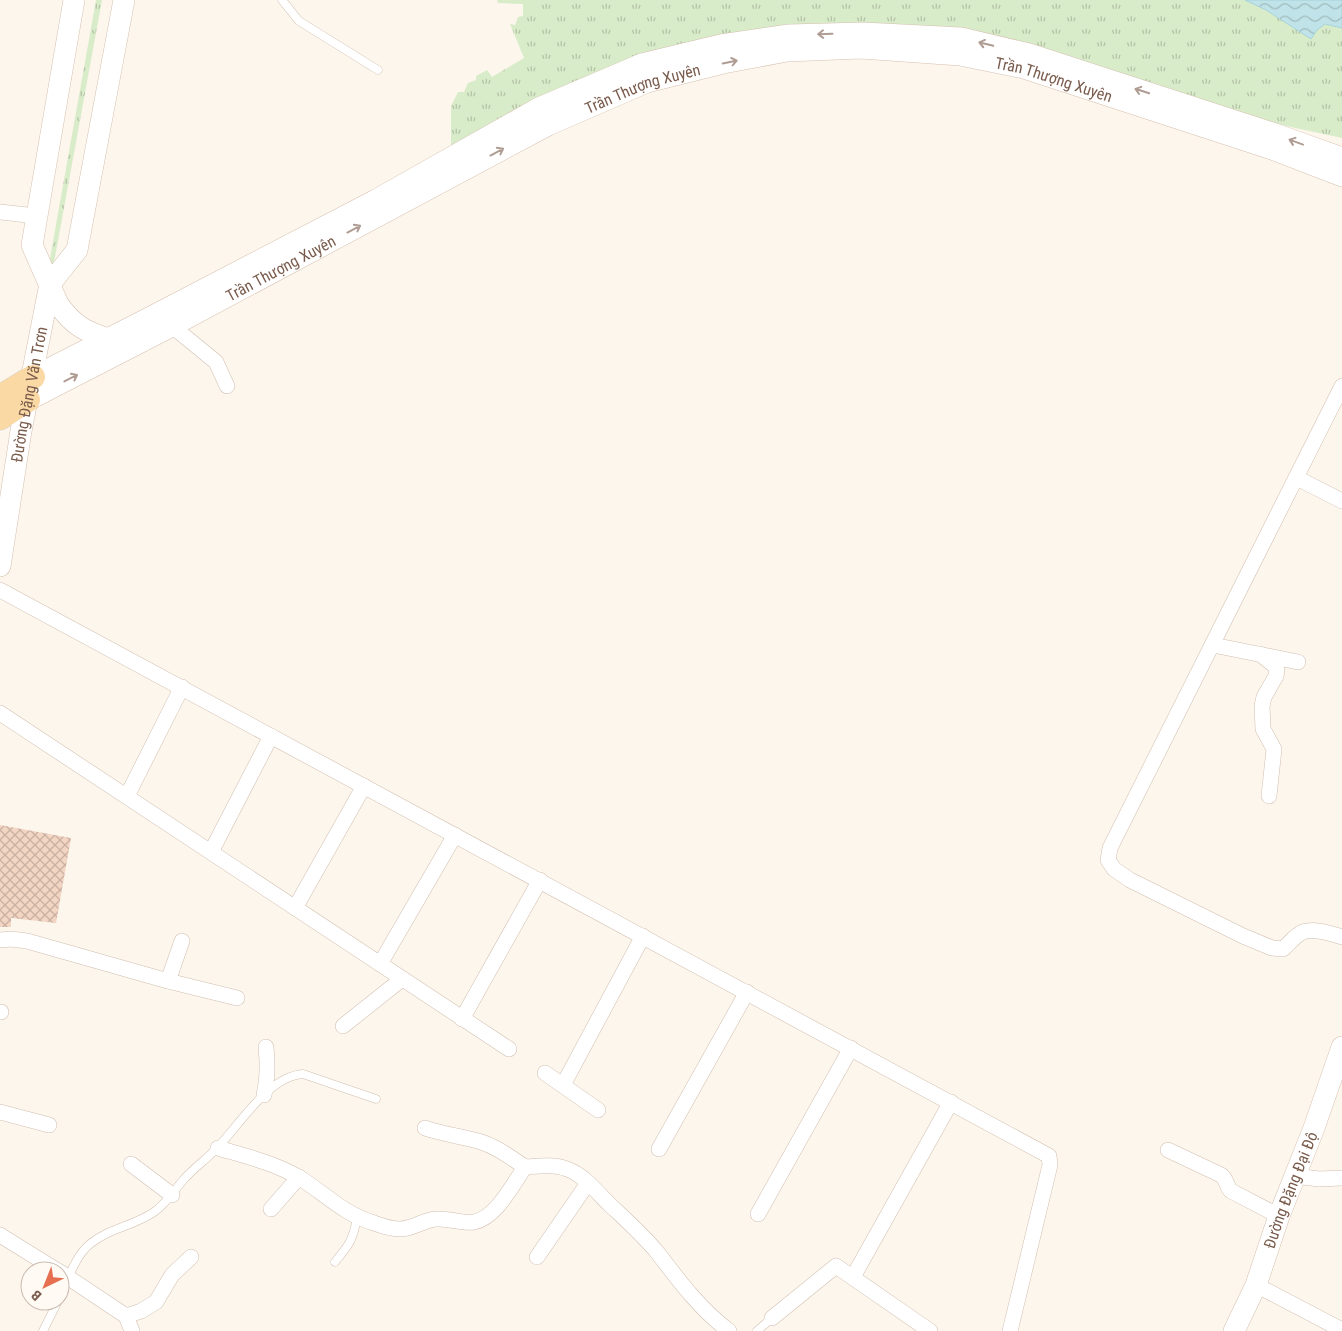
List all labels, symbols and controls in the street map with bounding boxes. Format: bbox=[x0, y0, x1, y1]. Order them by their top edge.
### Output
one-way arrow bbox=[817, 29, 833, 39]
one-way arrow bbox=[979, 39, 995, 48]
street label: Trần Thượng Xuyên bbox=[994, 53, 1115, 106]
one-way arrow bbox=[721, 57, 737, 66]
street label: Trần Thượng Xuyên bbox=[582, 60, 702, 118]
one-way arrow bbox=[1134, 85, 1150, 95]
one-way arrow bbox=[1289, 137, 1304, 146]
one-way arrow bbox=[490, 147, 505, 157]
one-way arrow bbox=[347, 223, 361, 233]
street label: Trần Thượng Xuyên bbox=[223, 231, 339, 305]
street label: Đường Đặng Văn Trơn bbox=[7, 325, 51, 464]
one-way arrow bbox=[64, 373, 79, 383]
street label: Đường Đặng Đại Độ bbox=[1260, 1129, 1322, 1251]
north arrow bbox=[20, 1261, 70, 1311]
text: B bbox=[28, 1287, 44, 1304]

